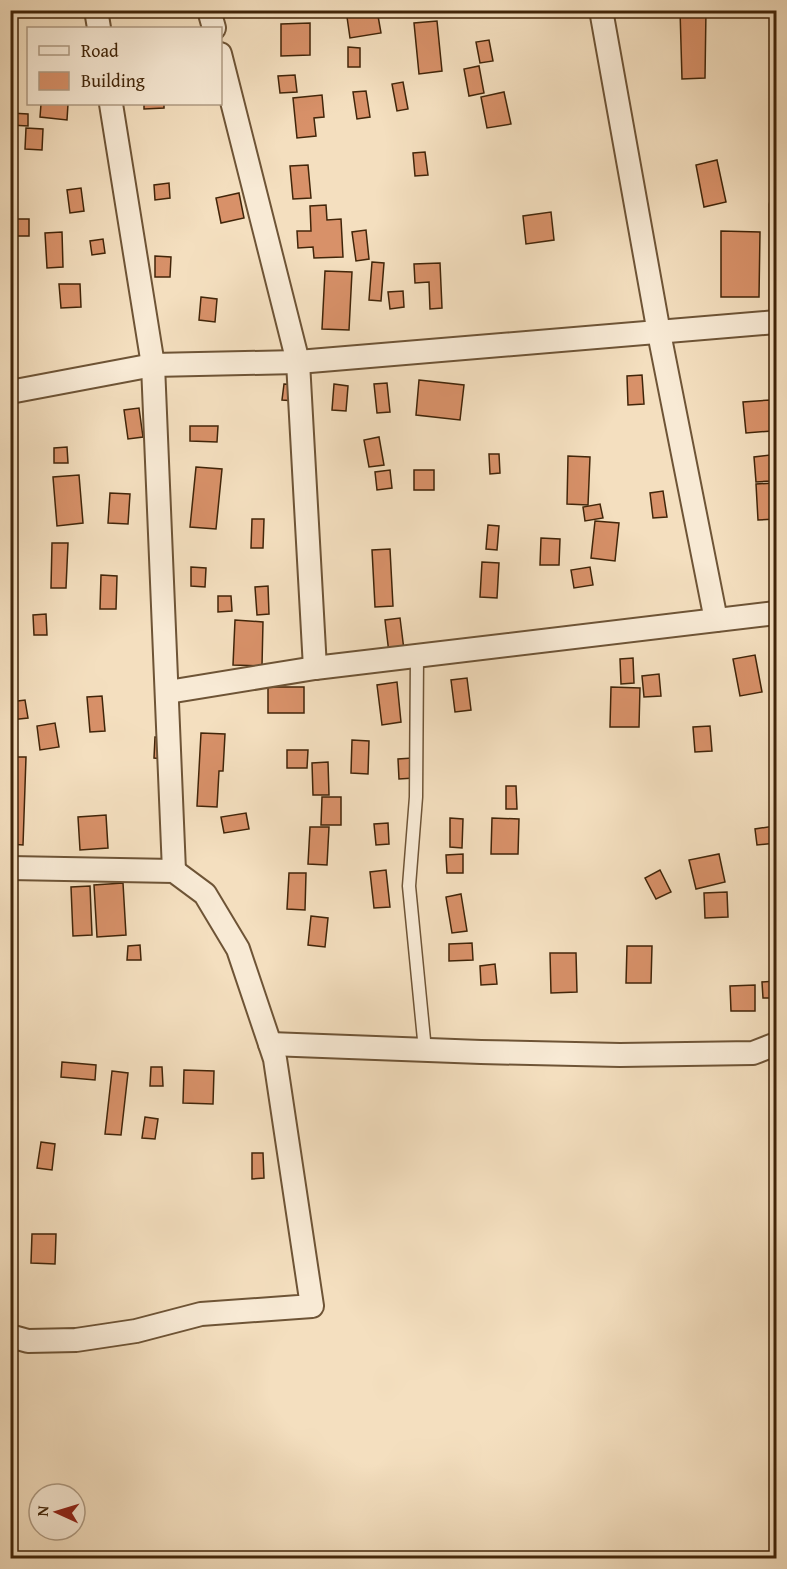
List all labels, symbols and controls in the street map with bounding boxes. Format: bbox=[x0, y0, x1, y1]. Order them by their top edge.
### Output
legend bbox=[27, 27, 222, 105]
text: Road bbox=[81, 37, 119, 64]
text: Building bbox=[81, 67, 145, 94]
north arrow bbox=[27, 1482, 87, 1542]
text: N bbox=[30, 1504, 54, 1517]

